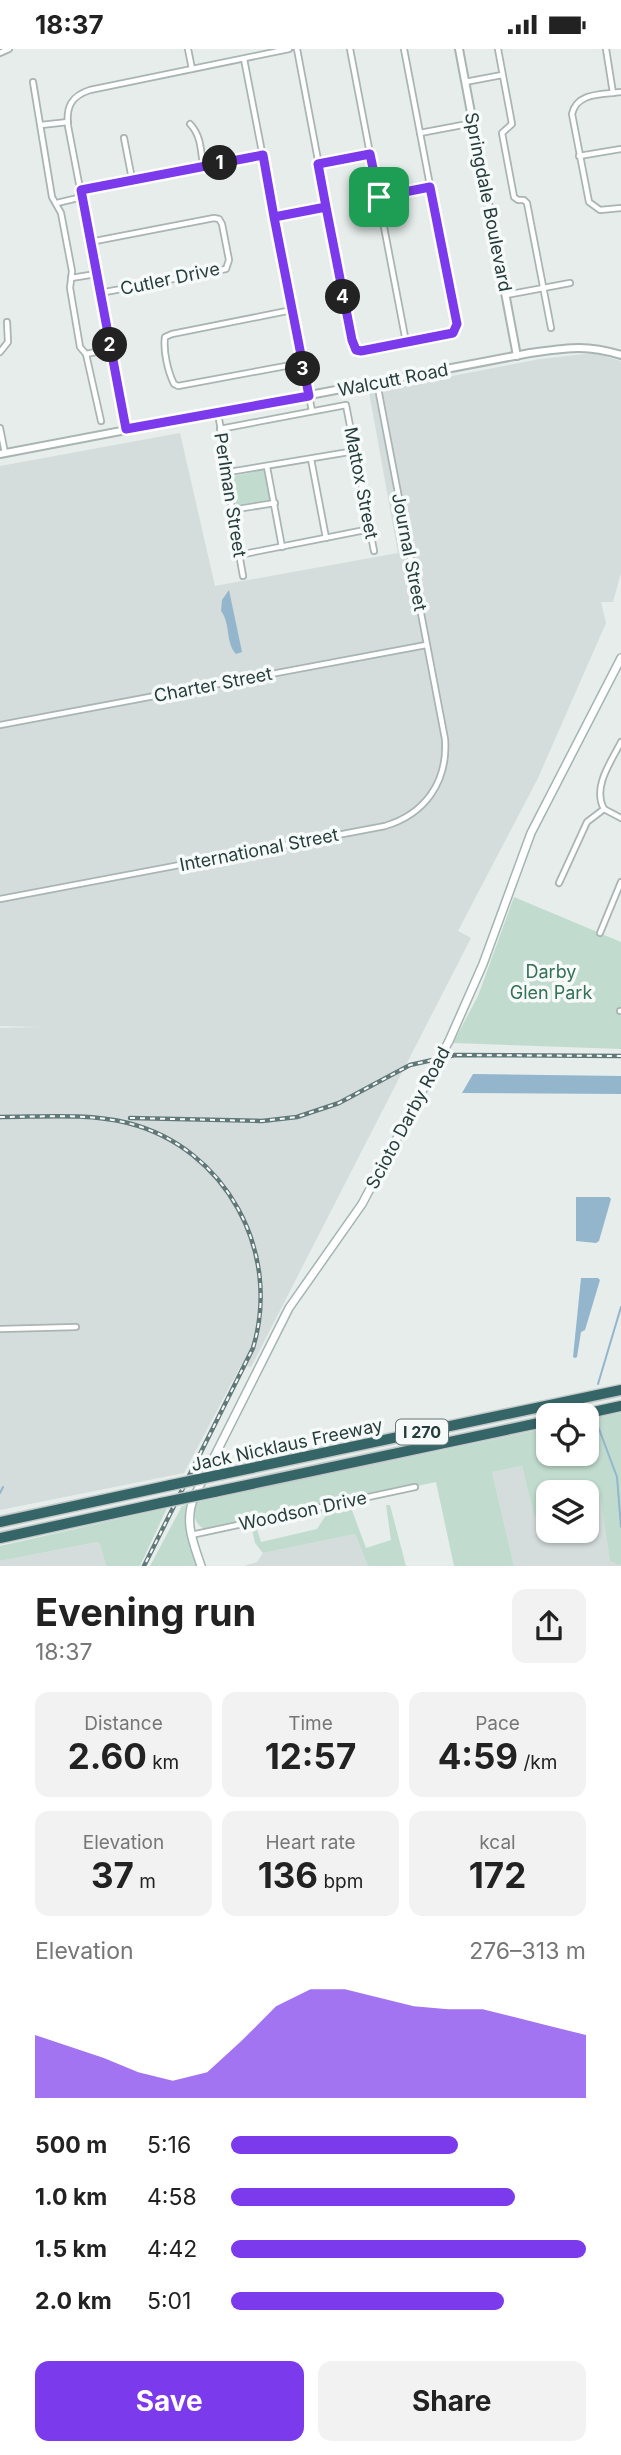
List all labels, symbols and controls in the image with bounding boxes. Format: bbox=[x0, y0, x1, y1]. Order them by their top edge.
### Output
text: 18:37 bbox=[35, 9, 104, 40]
street label: Springdale Boulevard bbox=[461, 111, 516, 293]
pin: 1 bbox=[202, 145, 238, 181]
text: 1 bbox=[215, 151, 224, 174]
pin bbox=[349, 167, 409, 227]
icon: arrive bbox=[360, 178, 398, 216]
street label: Cutler Drive bbox=[118, 258, 221, 299]
pin: 4 bbox=[326, 279, 360, 315]
text: 4 bbox=[336, 285, 349, 308]
pin: 2 bbox=[92, 327, 128, 363]
text: 2 bbox=[104, 333, 115, 356]
pin: 3 bbox=[286, 351, 320, 387]
text: 3 bbox=[296, 357, 309, 380]
street label: Walcutt Road bbox=[336, 359, 450, 401]
street label: Mattox Street bbox=[340, 425, 383, 541]
street label: Perlman Street bbox=[210, 431, 251, 559]
street label: Journal Street bbox=[388, 491, 431, 613]
street label: Charter Street bbox=[152, 663, 274, 706]
street label: International Street bbox=[178, 824, 340, 875]
park label: Darby Glen Park bbox=[510, 961, 592, 1003]
street label: Scioto Darby Road bbox=[361, 1043, 454, 1192]
map controls bbox=[536, 1403, 599, 1543]
button: locate bbox=[536, 1403, 599, 1466]
street label: Jack Nicklaus Freeway bbox=[189, 1414, 385, 1475]
road number: I 270 bbox=[396, 1420, 448, 1445]
button: layers bbox=[536, 1480, 599, 1543]
street label: Woodson Drive bbox=[237, 1487, 369, 1534]
text: Evening run bbox=[35, 1589, 256, 1635]
button: share bbox=[512, 1589, 586, 1663]
text: 18:37 bbox=[35, 1638, 92, 1666]
text: Distance bbox=[84, 1712, 163, 1735]
text: Time bbox=[288, 1712, 333, 1735]
text: Pace bbox=[475, 1712, 520, 1735]
text: 2.60 bbox=[68, 1735, 147, 1777]
text: 12:57 bbox=[265, 1735, 356, 1777]
text: 4:59 bbox=[438, 1735, 518, 1777]
text: km bbox=[147, 1751, 179, 1774]
text: /km bbox=[518, 1751, 557, 1774]
text: Elevation bbox=[83, 1831, 164, 1854]
text: Heart rate bbox=[266, 1831, 356, 1854]
text: kcal bbox=[479, 1831, 516, 1854]
text: 37 bbox=[91, 1854, 134, 1896]
text: 136 bbox=[258, 1854, 318, 1896]
text: 172 bbox=[469, 1854, 526, 1896]
text: m bbox=[134, 1870, 156, 1893]
text: bpm bbox=[318, 1870, 363, 1893]
text: Elevation bbox=[35, 1937, 134, 1965]
text: 276–313 m bbox=[469, 1937, 586, 1965]
text: 500 m bbox=[35, 2131, 107, 2159]
text: 5:16 bbox=[147, 2131, 191, 2159]
text: 1.0 km bbox=[35, 2183, 107, 2211]
text: 4:58 bbox=[147, 2183, 197, 2211]
text: 1.5 km bbox=[35, 2235, 107, 2263]
text: 4:42 bbox=[147, 2235, 197, 2263]
text: 2.0 km bbox=[35, 2287, 112, 2315]
text: 5:01 bbox=[147, 2287, 191, 2315]
button: Save bbox=[35, 2361, 304, 2441]
button: Share bbox=[318, 2361, 586, 2441]

